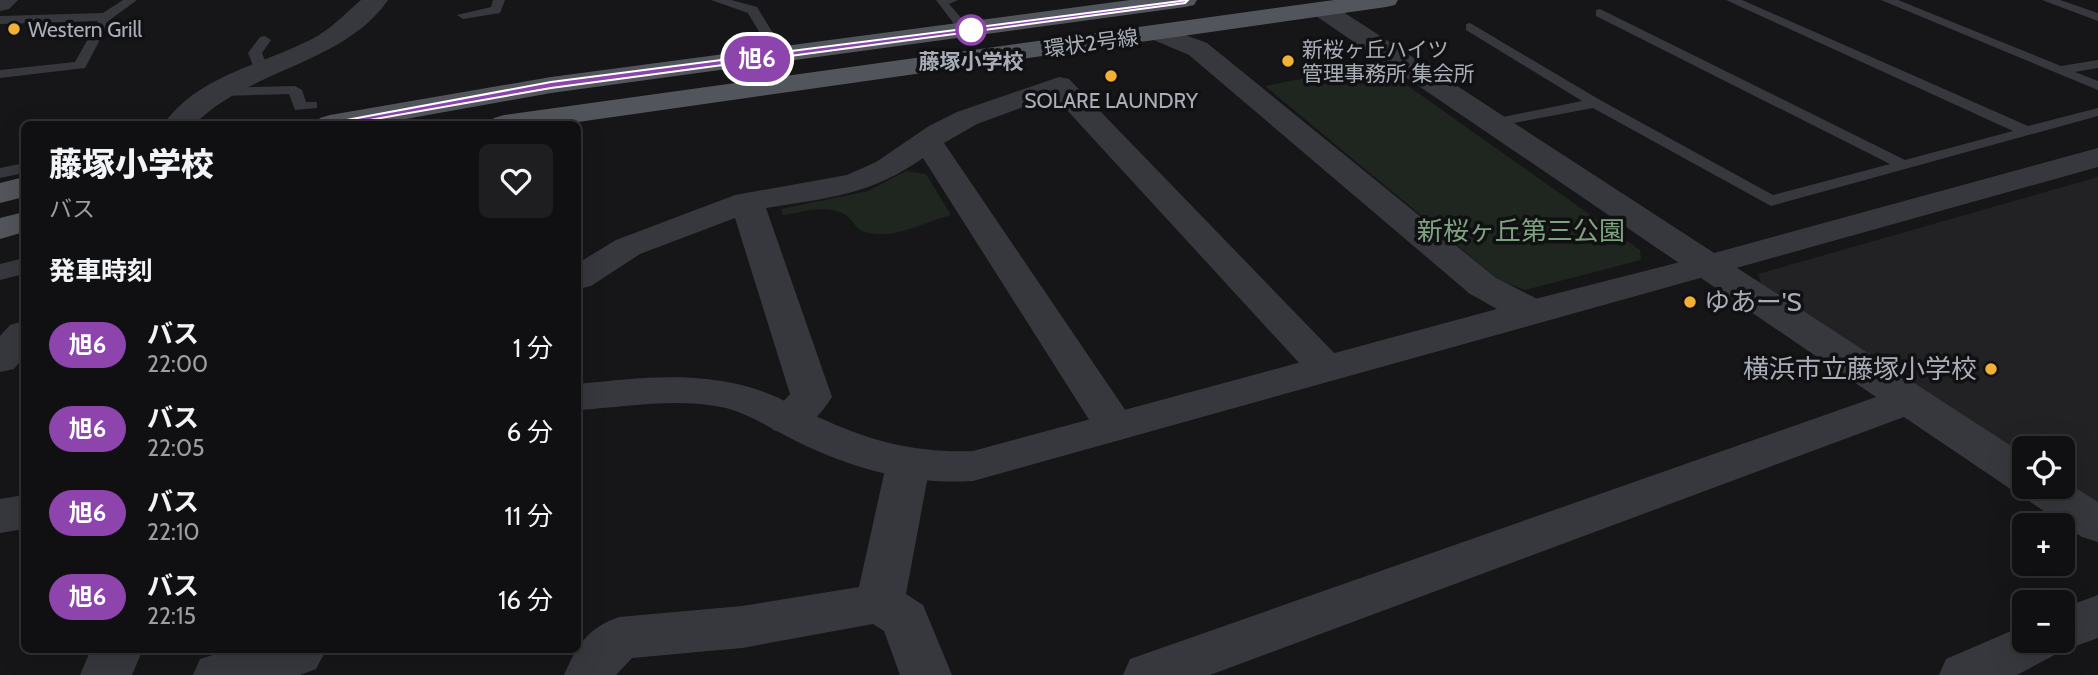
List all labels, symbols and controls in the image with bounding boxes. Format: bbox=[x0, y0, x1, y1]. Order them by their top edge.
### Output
marker: 藤塚小学校 bbox=[956, 15, 986, 45]
place label: Western Grill bbox=[28, 17, 142, 42]
marker: Western Grill bbox=[6, 21, 22, 37]
street label: 環状2号線 bbox=[1042, 24, 1140, 62]
line badge: 旭6 bbox=[726, 36, 788, 82]
place label: 新桜ヶ丘ハイツ 管理事務所 集会所 bbox=[1302, 37, 1475, 86]
text: 旭6 bbox=[738, 44, 776, 73]
place label: 藤塚小学校 bbox=[919, 49, 1024, 74]
marker: 新桜ヶ丘ハイツ 管理事務所 集会所 bbox=[1280, 53, 1296, 69]
marker: SOLARE LAUNDRY bbox=[1103, 68, 1119, 84]
place label: SOLARE LAUNDRY bbox=[1024, 88, 1199, 113]
text: 藤塚小学校 bbox=[49, 144, 214, 184]
button: heart bbox=[479, 144, 553, 218]
text: バス bbox=[49, 195, 95, 223]
park label: 新桜ヶ丘第三公園 bbox=[1417, 215, 1625, 247]
text: 発車時刻 bbox=[49, 255, 153, 287]
place label: ゆあー'S bbox=[1704, 286, 1802, 318]
marker: ゆあー'S bbox=[1682, 294, 1698, 310]
text: バス bbox=[147, 318, 199, 350]
text: 旭6 bbox=[69, 330, 106, 359]
text: 1 分 bbox=[513, 332, 553, 364]
text: 22:00 bbox=[147, 350, 208, 378]
place label: 横浜市立藤塚小学校 bbox=[1743, 353, 1977, 385]
marker: 横浜市立藤塚小学校 bbox=[1983, 361, 1999, 377]
text: バス bbox=[147, 402, 199, 434]
text: 旭6 bbox=[69, 414, 106, 443]
text: 6 分 bbox=[506, 416, 553, 448]
text: 22:05 bbox=[147, 434, 204, 462]
map controls bbox=[2012, 436, 2075, 653]
button: locate bbox=[2012, 436, 2075, 499]
text: バス bbox=[147, 486, 199, 518]
text: 旭6 bbox=[69, 498, 106, 527]
text: 11 分 bbox=[504, 500, 553, 532]
button: + bbox=[2012, 513, 2075, 576]
text: 22:10 bbox=[147, 518, 199, 546]
text: バス bbox=[147, 570, 199, 602]
text: 旭6 bbox=[69, 582, 106, 611]
text: 16 分 bbox=[498, 584, 553, 616]
button: − bbox=[2012, 590, 2075, 653]
text: 22:15 bbox=[147, 602, 196, 630]

